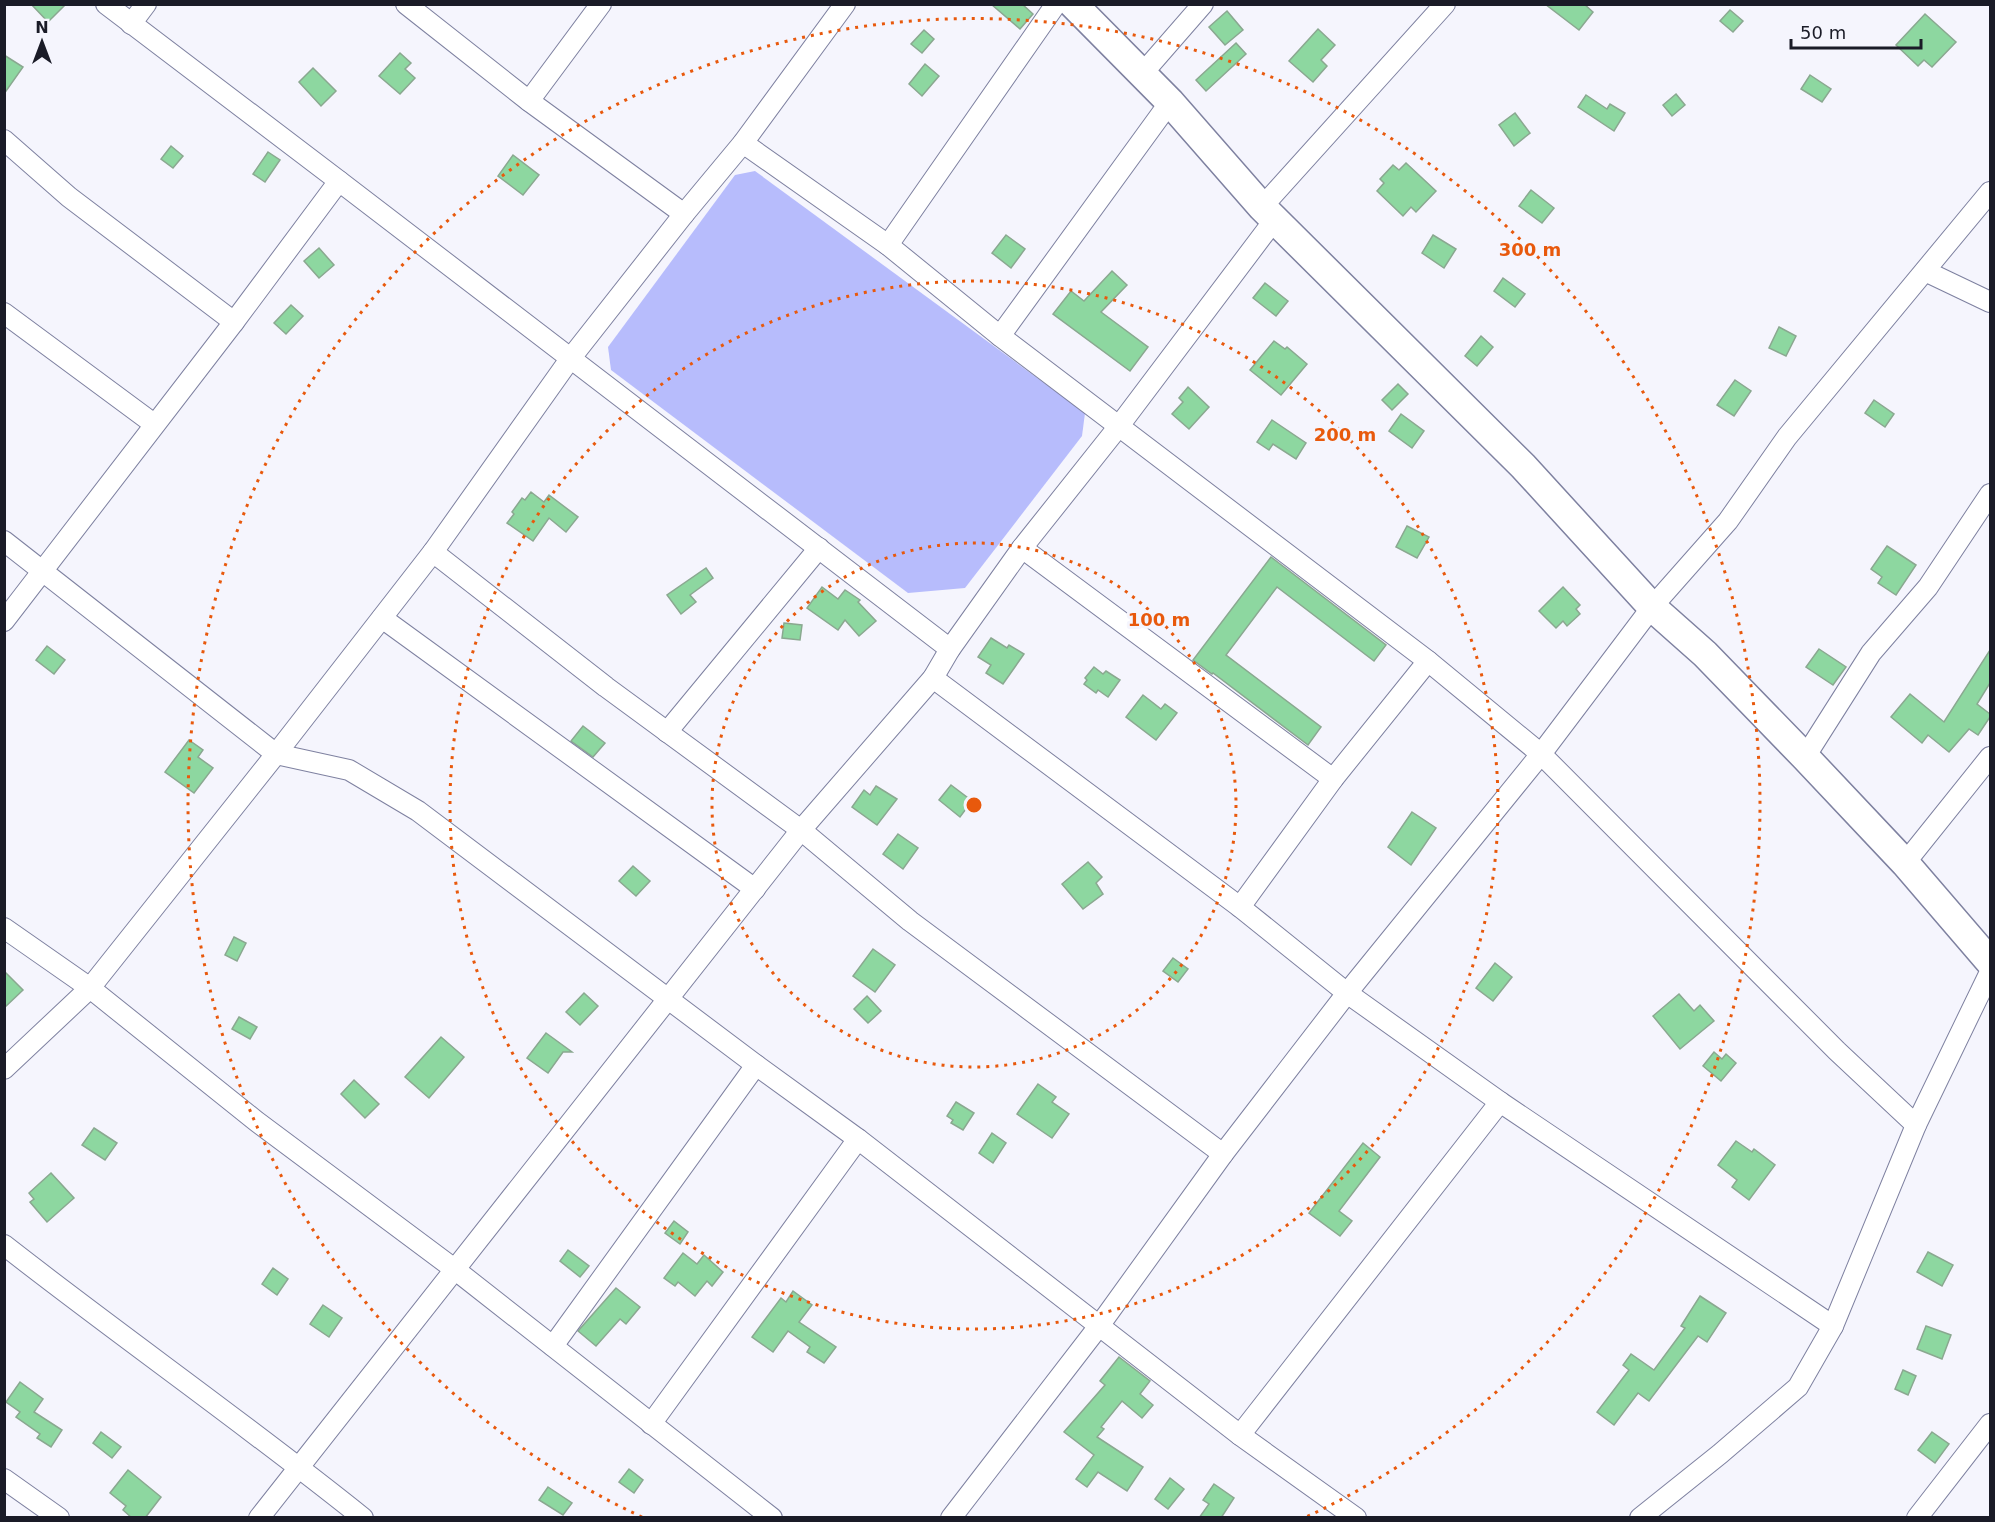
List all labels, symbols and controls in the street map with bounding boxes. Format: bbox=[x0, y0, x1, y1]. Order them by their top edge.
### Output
north arrow bbox=[12, 12, 72, 72]
scale bar bbox=[1791, 12, 1922, 50]
text: N bbox=[35, 18, 49, 37]
text: 50 m bbox=[1800, 22, 1846, 43]
text: 300 m bbox=[1499, 239, 1561, 260]
text: 200 m bbox=[1314, 424, 1376, 445]
text: 100 m bbox=[1128, 609, 1190, 630]
centre of rings bbox=[964, 795, 984, 815]

